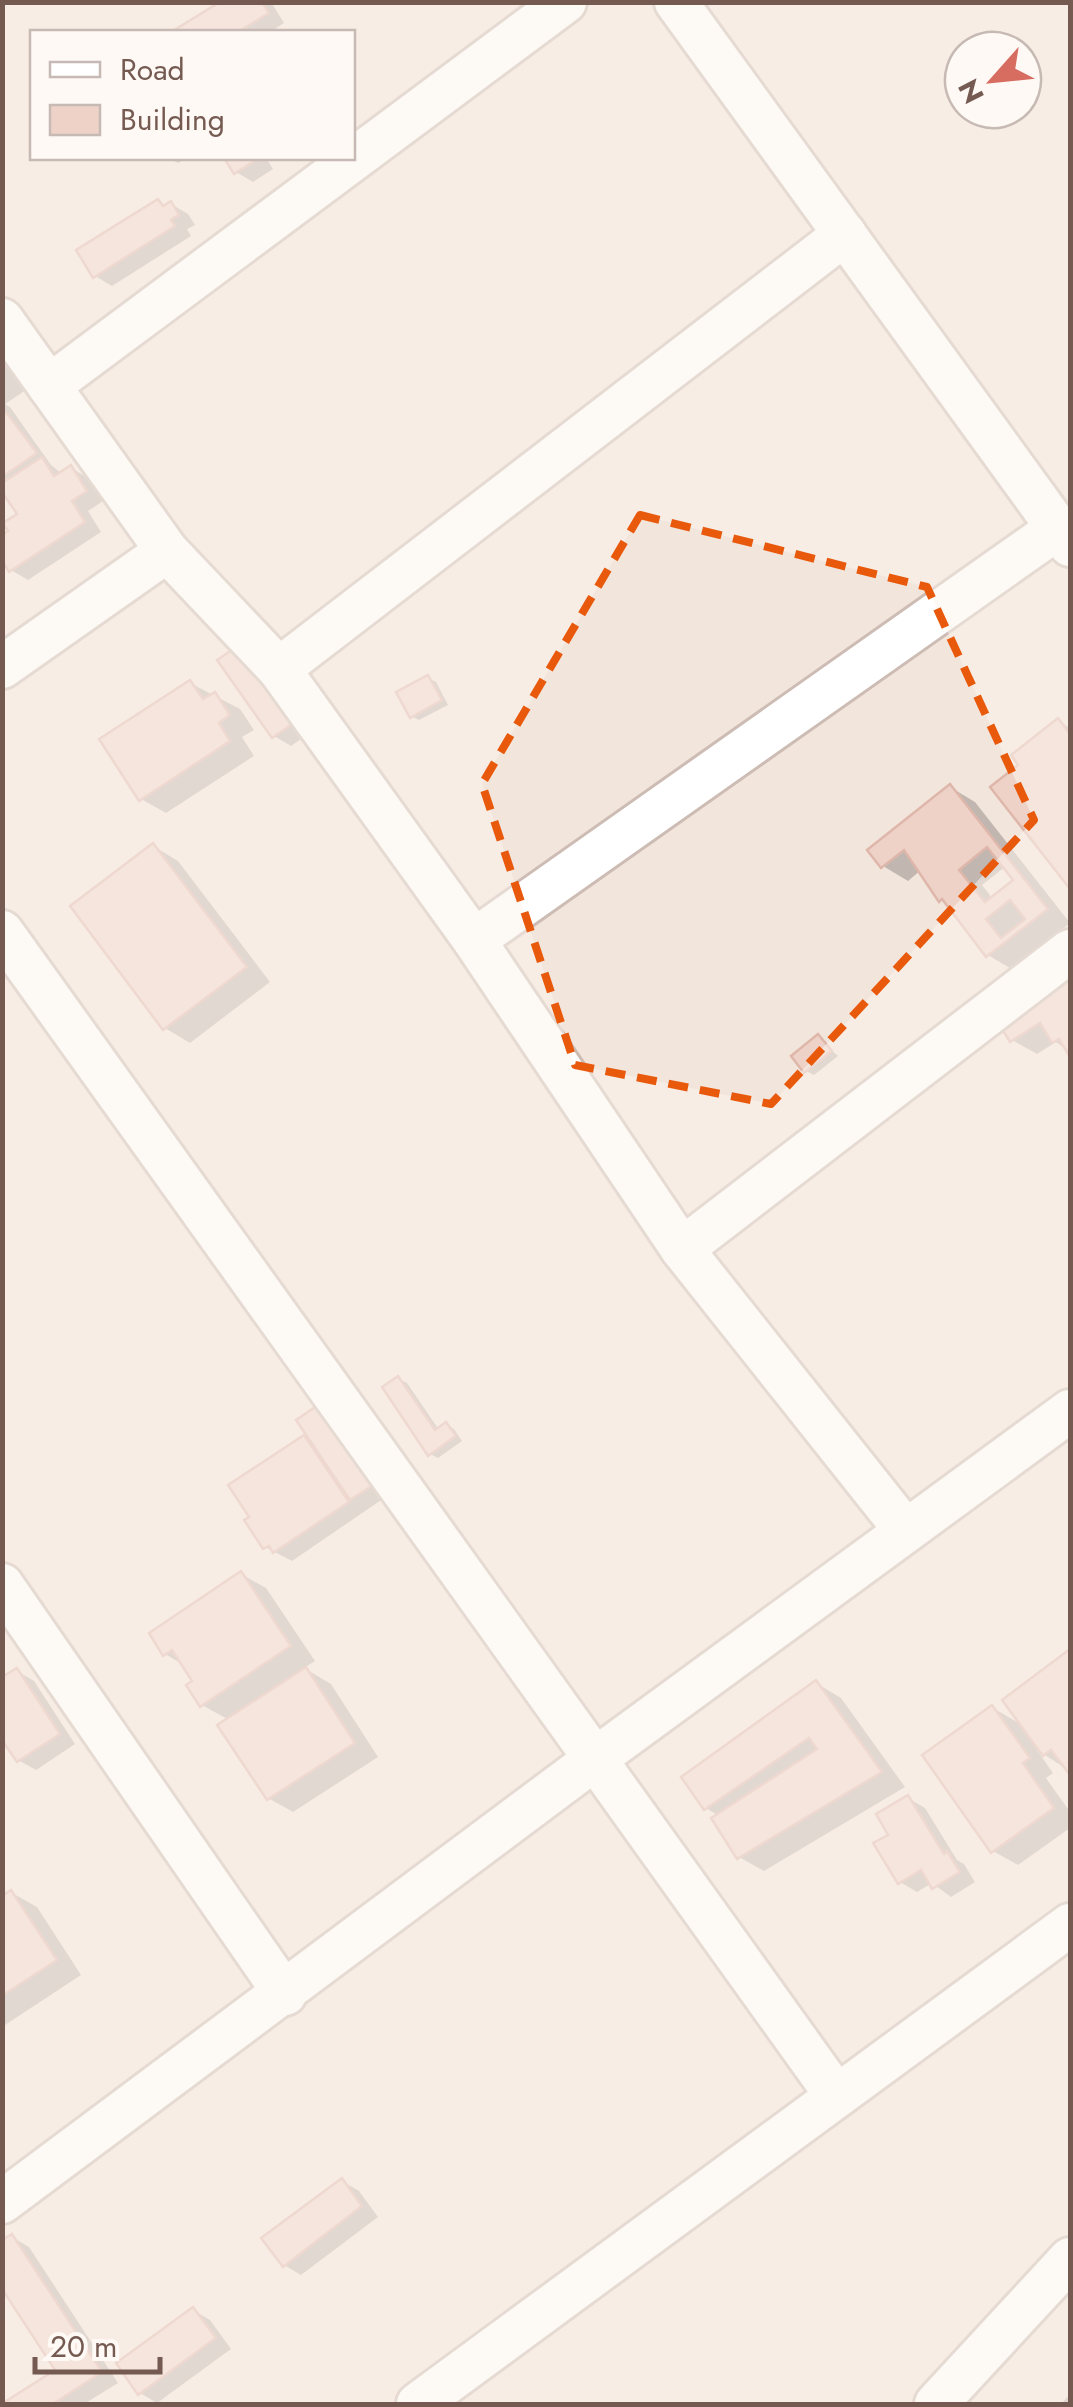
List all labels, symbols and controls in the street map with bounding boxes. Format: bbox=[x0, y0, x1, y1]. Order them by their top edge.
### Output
legend bbox=[30, 30, 355, 160]
north arrow bbox=[943, 30, 1043, 130]
text: Road bbox=[120, 48, 185, 91]
text: N bbox=[948, 72, 994, 110]
text: Building bbox=[120, 98, 225, 141]
scale bar bbox=[35, 2312, 160, 2374]
text: 20 m bbox=[50, 2325, 117, 2368]

